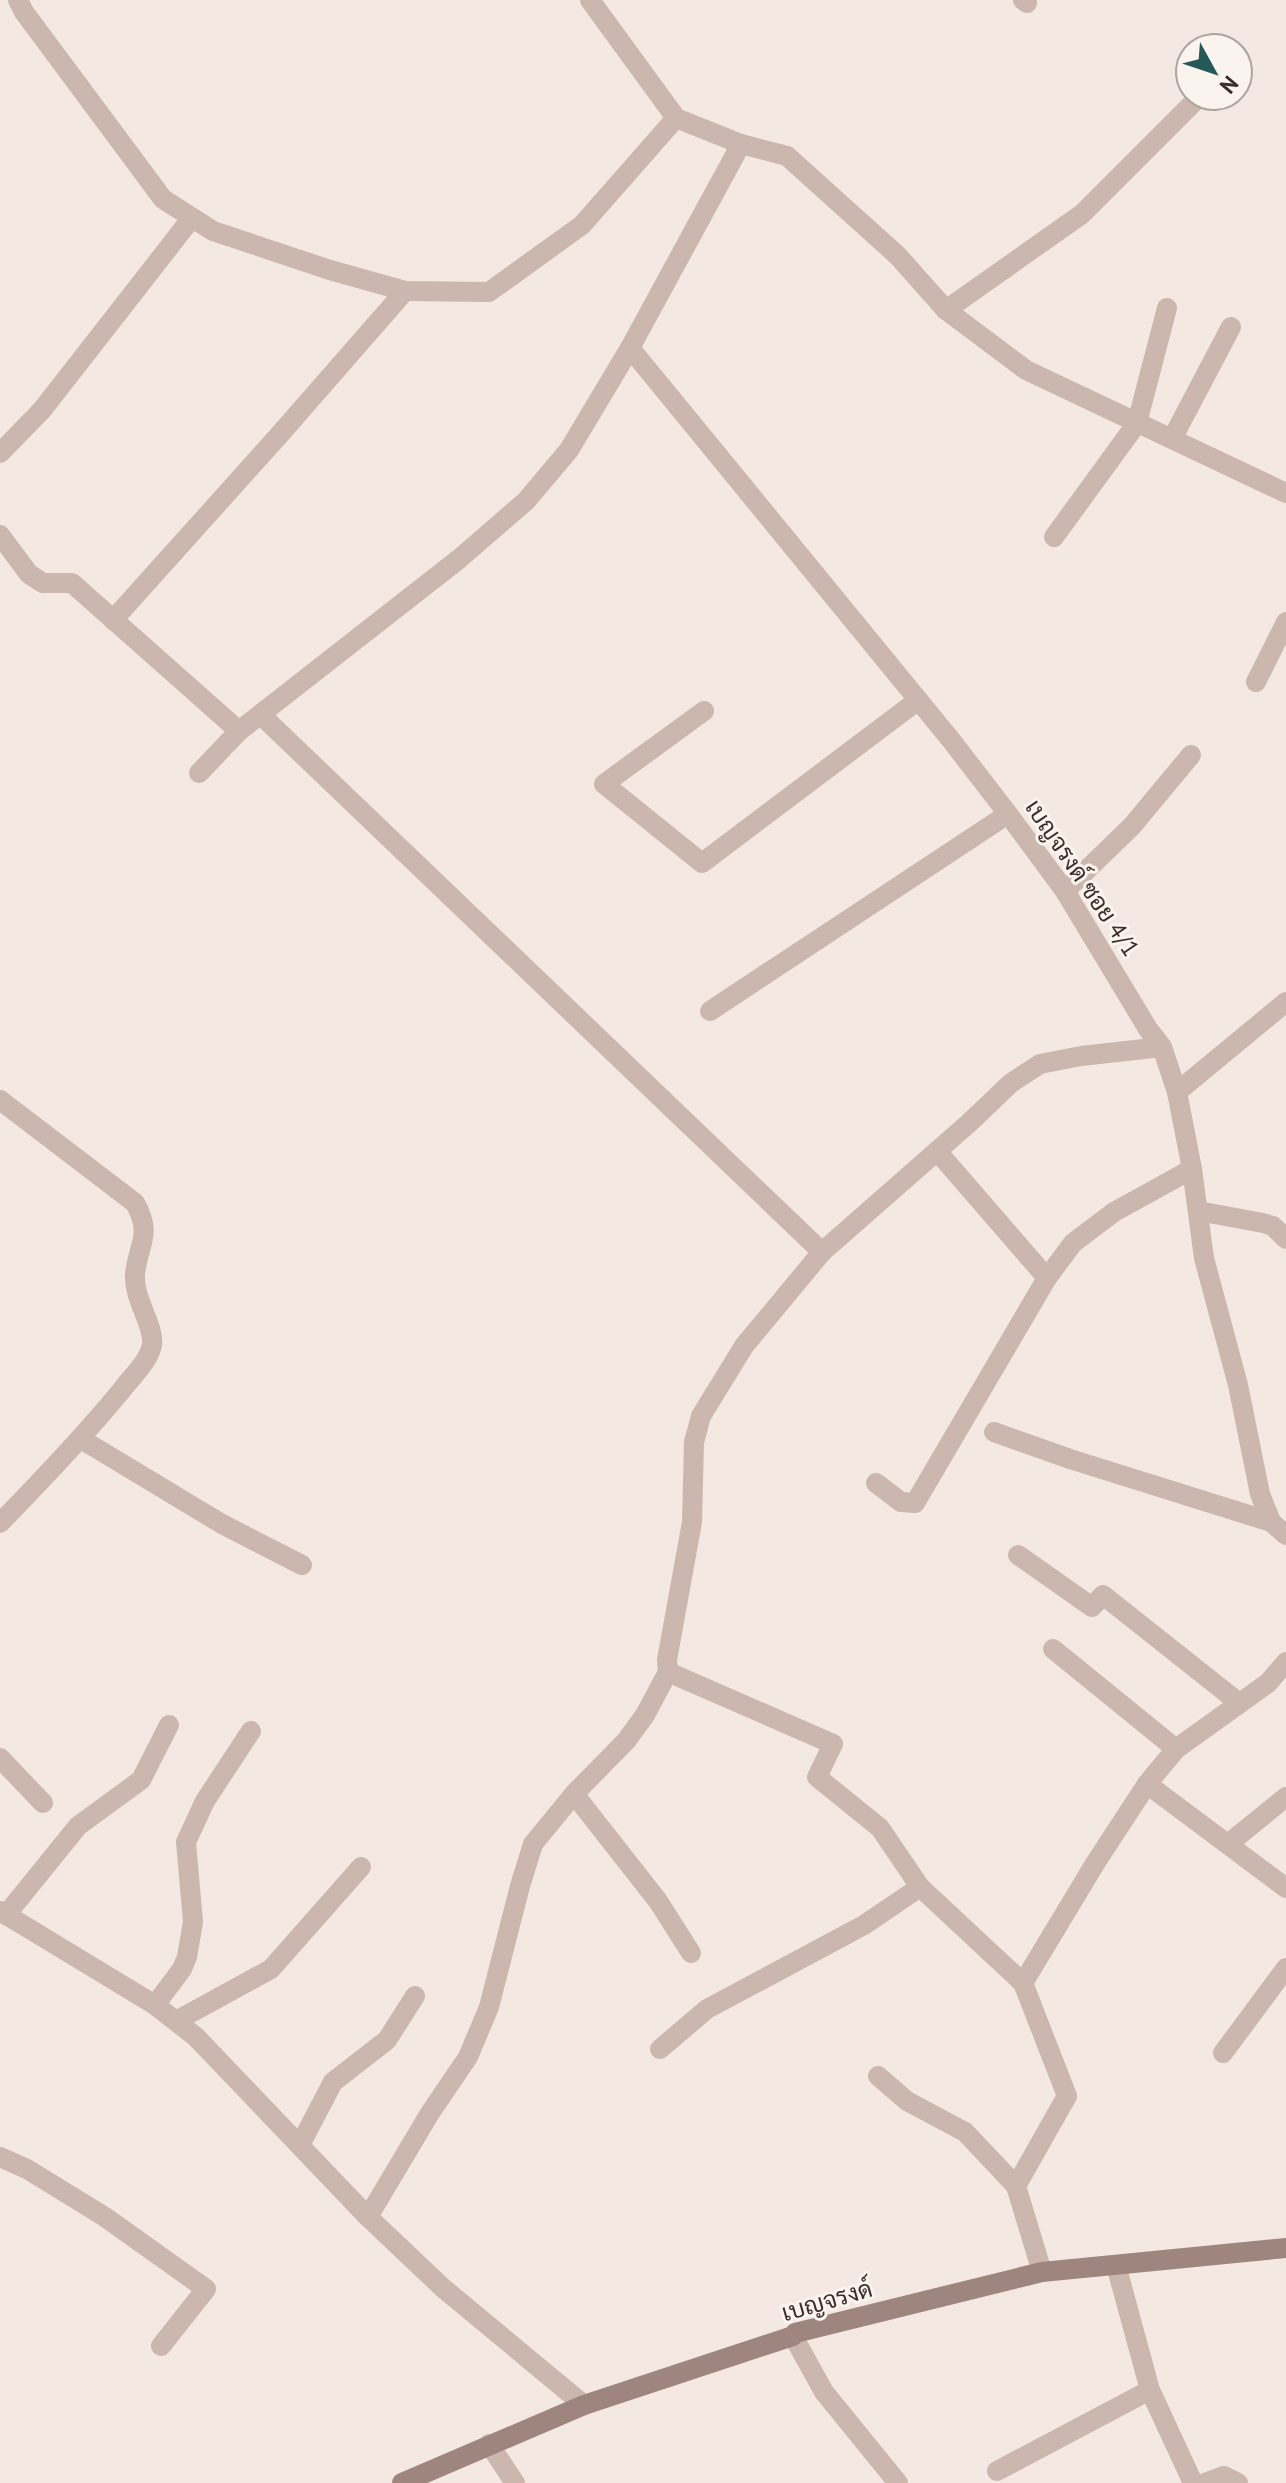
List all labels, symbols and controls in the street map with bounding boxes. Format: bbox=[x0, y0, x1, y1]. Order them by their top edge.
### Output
north arrow bbox=[1174, 32, 1254, 112]
text: N bbox=[1214, 70, 1245, 99]
street label: เบญจรงด์ ซอย 4/1 bbox=[1018, 793, 1146, 962]
street label: เบญจรงด์ bbox=[778, 2273, 876, 2328]

